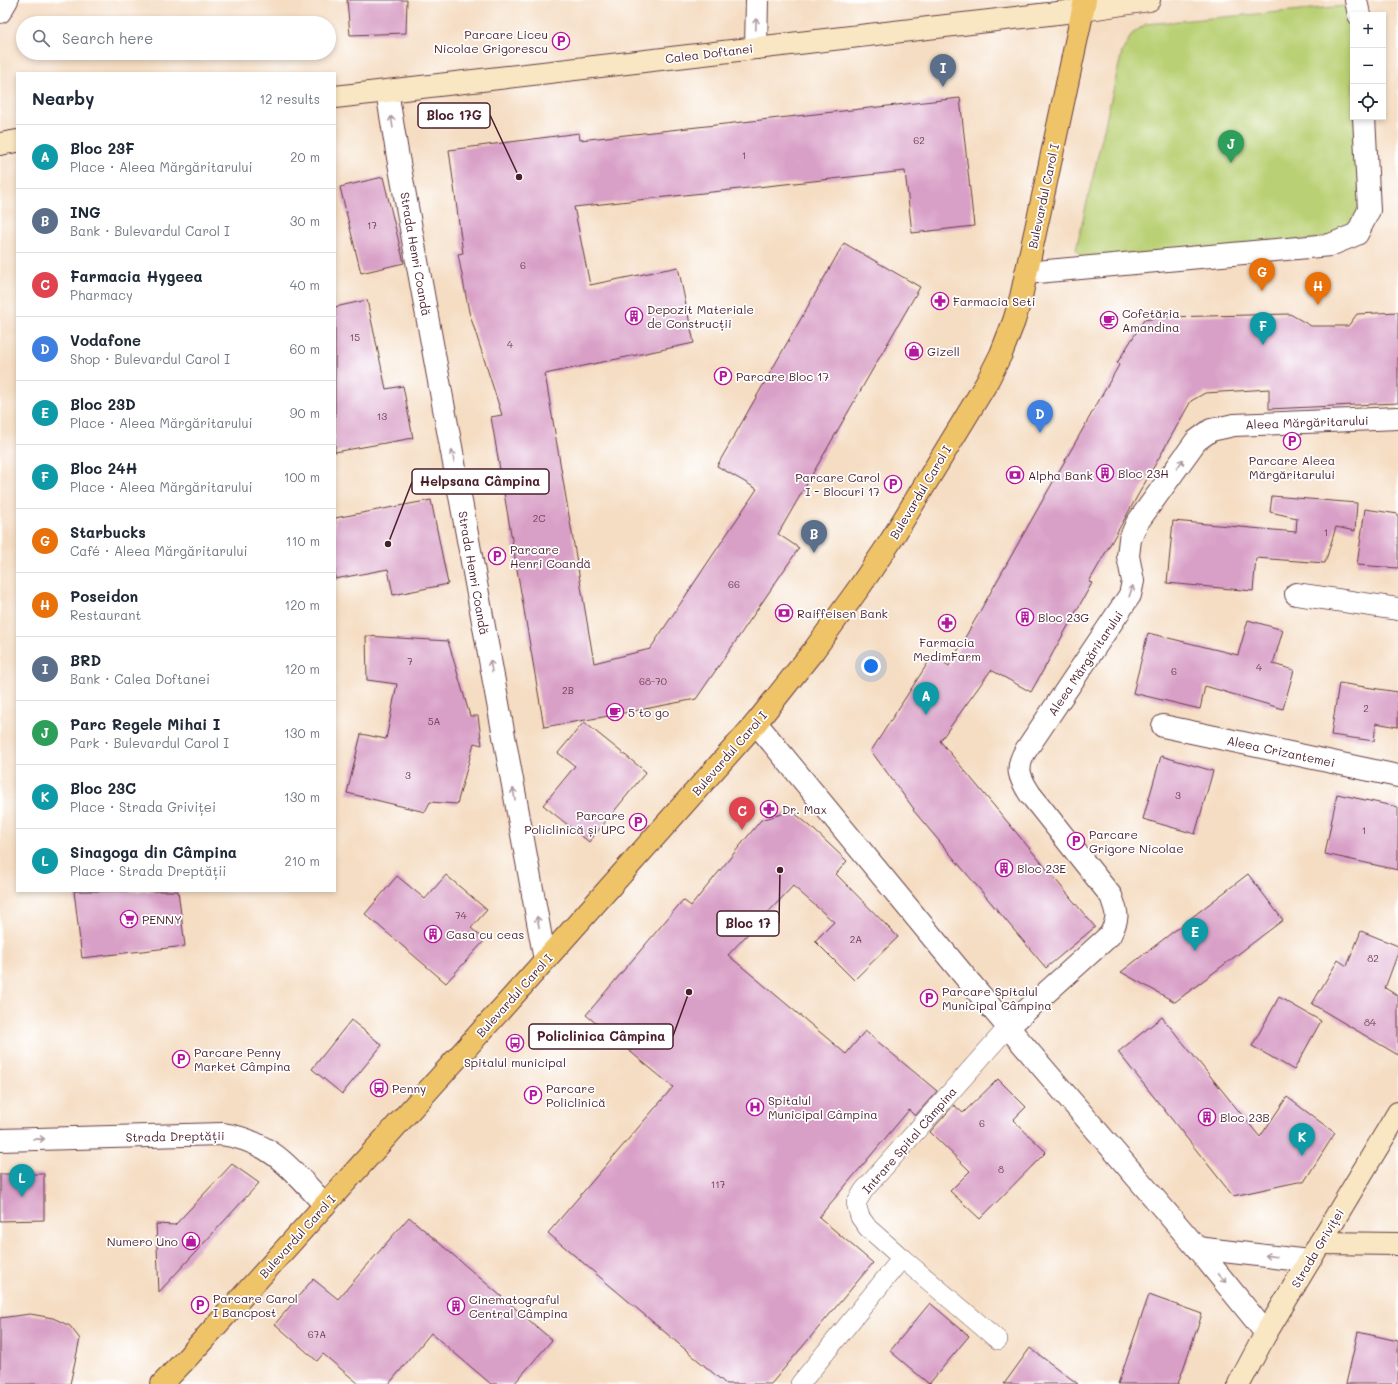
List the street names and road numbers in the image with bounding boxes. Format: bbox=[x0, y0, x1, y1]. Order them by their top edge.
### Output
street label: Calea Doftanei bbox=[664, 40, 754, 66]
street label: Bulevardul Carol I bbox=[1024, 142, 1062, 250]
street label: Strada Henri Coandă bbox=[397, 191, 435, 317]
street label: Aleea Mărgăritarului bbox=[1245, 412, 1369, 432]
street label: Bulevardul Carol I bbox=[886, 442, 954, 542]
street label: Strada Henri Coandă bbox=[455, 510, 493, 636]
street label: Aleea Mărgăritarului bbox=[1044, 607, 1126, 719]
street label: Bulevardul Carol I bbox=[688, 708, 770, 798]
street label: Aleea Crizantemei bbox=[1226, 732, 1336, 770]
street label: Bulevardul Carol I bbox=[472, 950, 556, 1040]
street label: Intrare Spital Câmpina bbox=[858, 1083, 960, 1197]
street label: Strada Dreptății bbox=[125, 1127, 225, 1145]
street label: Bulevardul Carol I bbox=[255, 1191, 339, 1281]
street label: Strada Griviței bbox=[1287, 1206, 1347, 1290]

